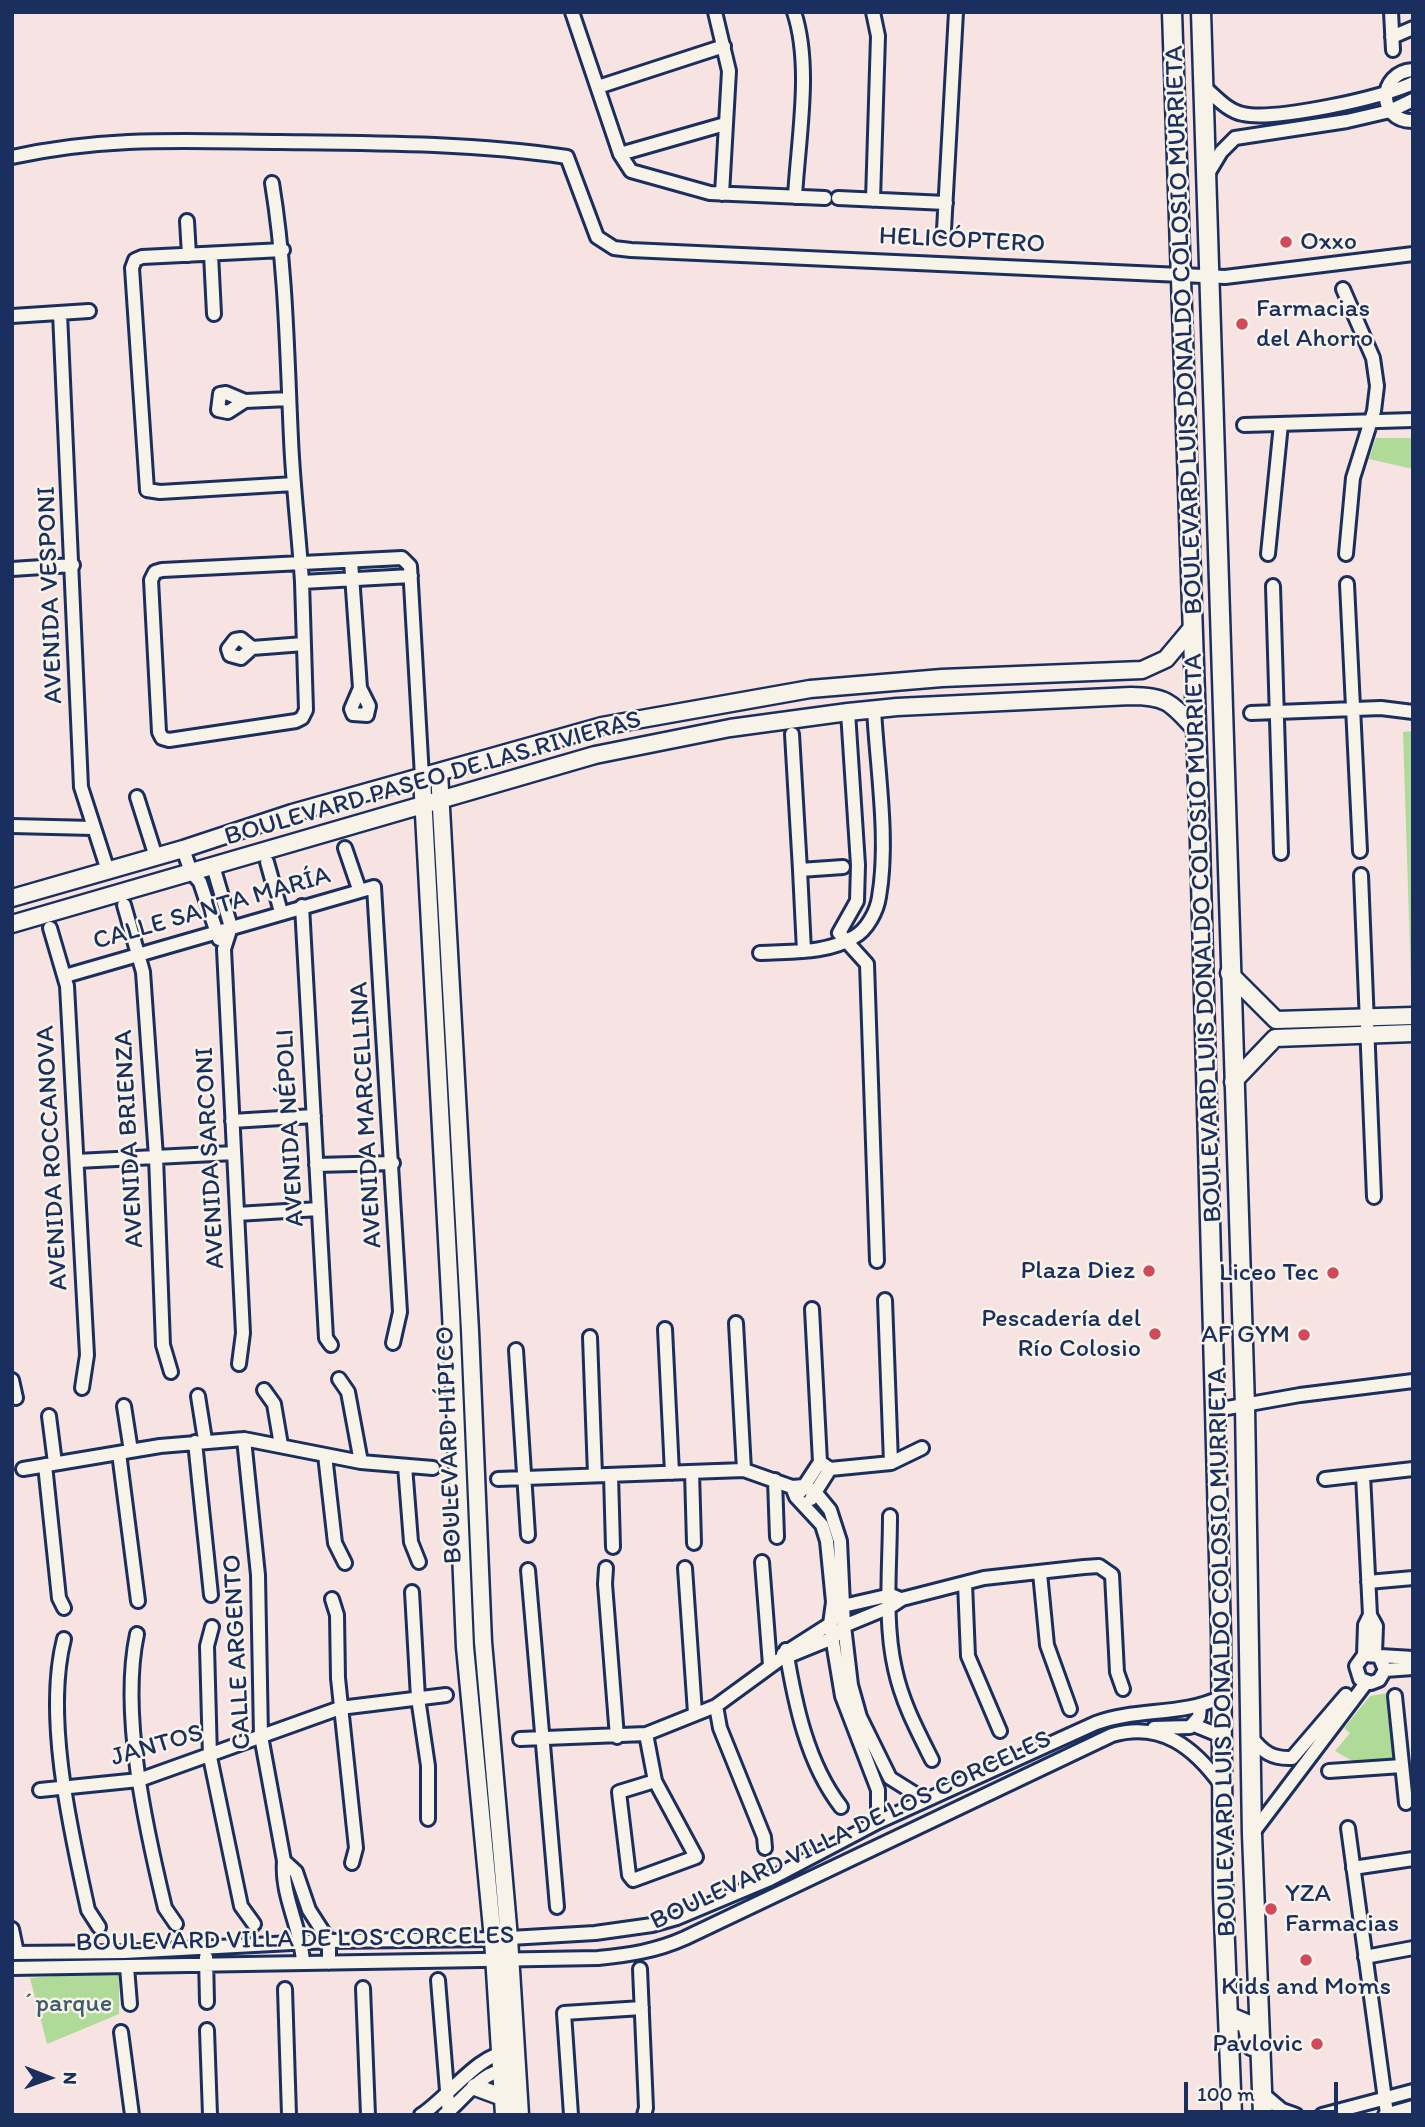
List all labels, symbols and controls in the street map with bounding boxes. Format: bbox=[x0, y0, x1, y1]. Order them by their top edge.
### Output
street label: BOULEVARD LUIS DONALDO COLOSIO MURRIETA bbox=[1159, 45, 1211, 615]
street label: HELICÓPTERO bbox=[878, 221, 1046, 261]
place label: Oxxo bbox=[1300, 226, 1357, 258]
marker: Oxxo bbox=[1278, 234, 1294, 250]
place label: Farmacias del Ahorro bbox=[1256, 293, 1373, 354]
marker: Farmacias del Ahorro bbox=[1234, 316, 1250, 332]
street label: AVENIDA VESPONI bbox=[32, 486, 70, 704]
street label: BOULEVARD LUIS DONALDO COLOSIO MURRIETA bbox=[1178, 653, 1230, 1223]
street label: BOULEVARD PASEO DE LAS RIVIERAS bbox=[221, 705, 645, 853]
street label: CALLE SANTA MARÍA bbox=[90, 860, 334, 958]
street label: AVENIDA MARCELLINA bbox=[344, 981, 390, 1249]
street label: AVENIDA ROCCANOVA bbox=[30, 1025, 76, 1291]
street label: AVENIDA NÉPOLI bbox=[270, 1028, 312, 1228]
street label: AVENIDA BRIENZA bbox=[109, 1029, 151, 1249]
street label: AVENIDA SARCONI bbox=[190, 1046, 232, 1270]
place label: Plaza Diez bbox=[1020, 1255, 1135, 1287]
place label: Liceo Tec bbox=[1219, 1257, 1319, 1289]
marker: Plaza Diez bbox=[1141, 1263, 1157, 1279]
marker: Liceo Tec bbox=[1325, 1265, 1341, 1281]
place label: Pescadería del Río Colosio bbox=[981, 1303, 1141, 1364]
place label: AF GYM bbox=[1201, 1319, 1290, 1351]
street label: BOULEVARD HÍPICO bbox=[430, 1325, 470, 1565]
marker: Pescadería del Río Colosio bbox=[1147, 1326, 1163, 1342]
marker: AF GYM bbox=[1296, 1327, 1312, 1343]
street label: BOULEVARD LUIS DONALDO COLOSIO MURRIETA bbox=[1202, 1367, 1244, 1937]
street label: CALLE ARGENTO bbox=[217, 1553, 259, 1751]
street label: JANTOS bbox=[107, 1718, 207, 1774]
street label: BOULEVARD VILLA DE LOS CORCELES bbox=[646, 1724, 1056, 1938]
place label: YZA Farmacias bbox=[1285, 1878, 1399, 1940]
marker: YZA Farmacias bbox=[1263, 1901, 1279, 1917]
street label: BOULEVARD VILLA DE LOS CORCELES bbox=[75, 1921, 515, 1959]
marker: Kids and Moms bbox=[1298, 1952, 1314, 1968]
place label: Kids and Moms bbox=[1221, 1971, 1391, 2003]
park label: ´parque bbox=[22, 1988, 112, 2020]
place label: Pavlovic bbox=[1212, 2028, 1303, 2060]
marker: Pavlovic bbox=[1309, 2036, 1325, 2052]
north arrow bbox=[14, 2043, 84, 2113]
scale bar bbox=[1187, 2068, 1341, 2112]
text: N bbox=[59, 2072, 82, 2085]
text: 100 m bbox=[1197, 2081, 1255, 2106]

